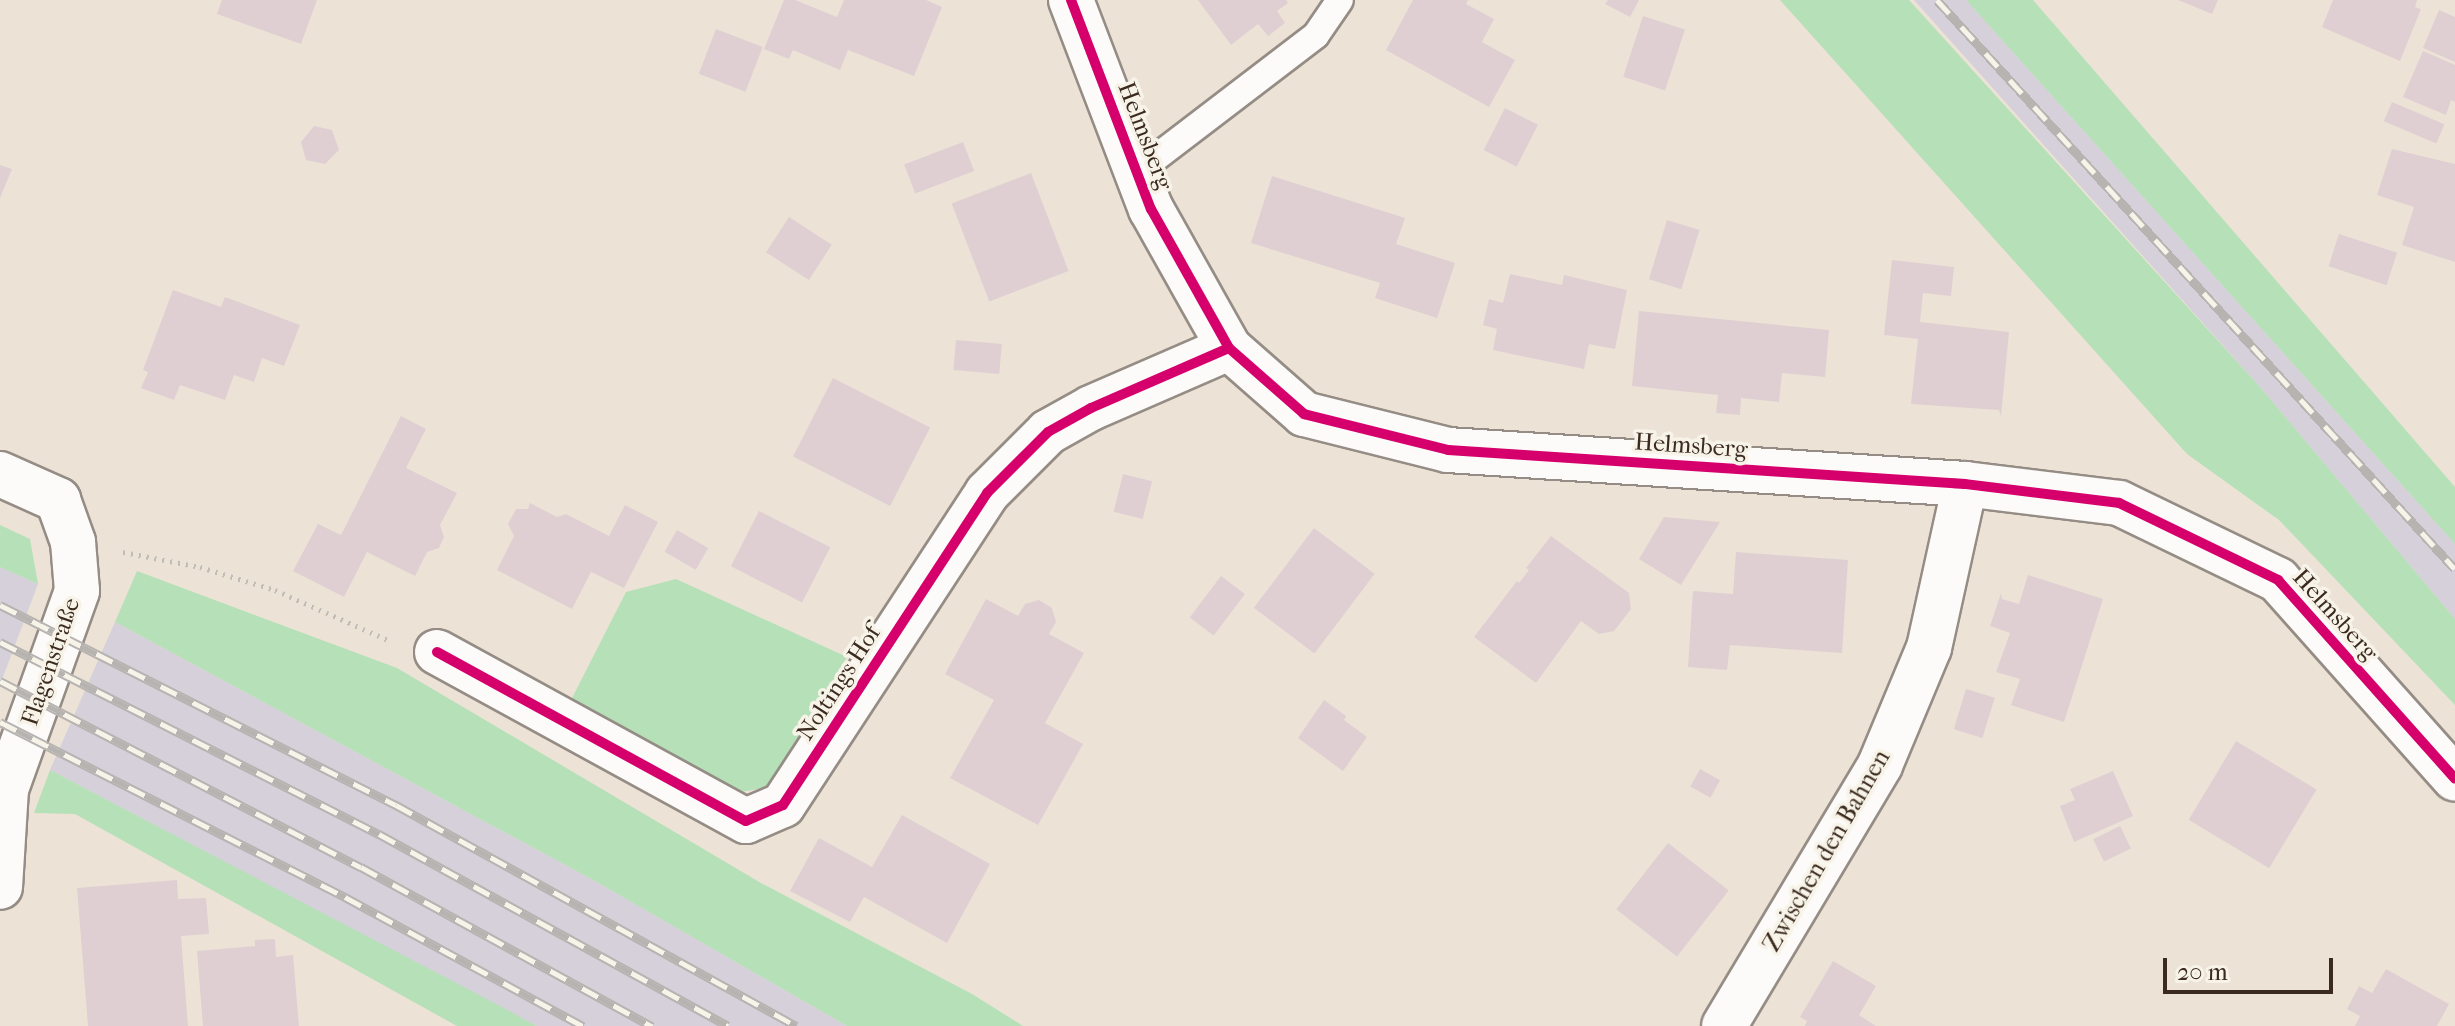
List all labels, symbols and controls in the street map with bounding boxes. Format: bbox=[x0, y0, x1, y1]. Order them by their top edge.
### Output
street label: Helmsberg bbox=[1111, 78, 1179, 194]
street label: Helmsberg bbox=[1633, 428, 1749, 464]
street label: Helmsberg bbox=[2286, 563, 2384, 667]
street label: Flagenstraße bbox=[16, 594, 86, 730]
street label: Noltings Hof bbox=[791, 620, 887, 746]
street label: Zwischen den Bahnen bbox=[1757, 745, 1897, 957]
scale bar bbox=[2167, 942, 2337, 992]
text: 20 m bbox=[2177, 958, 2228, 986]

